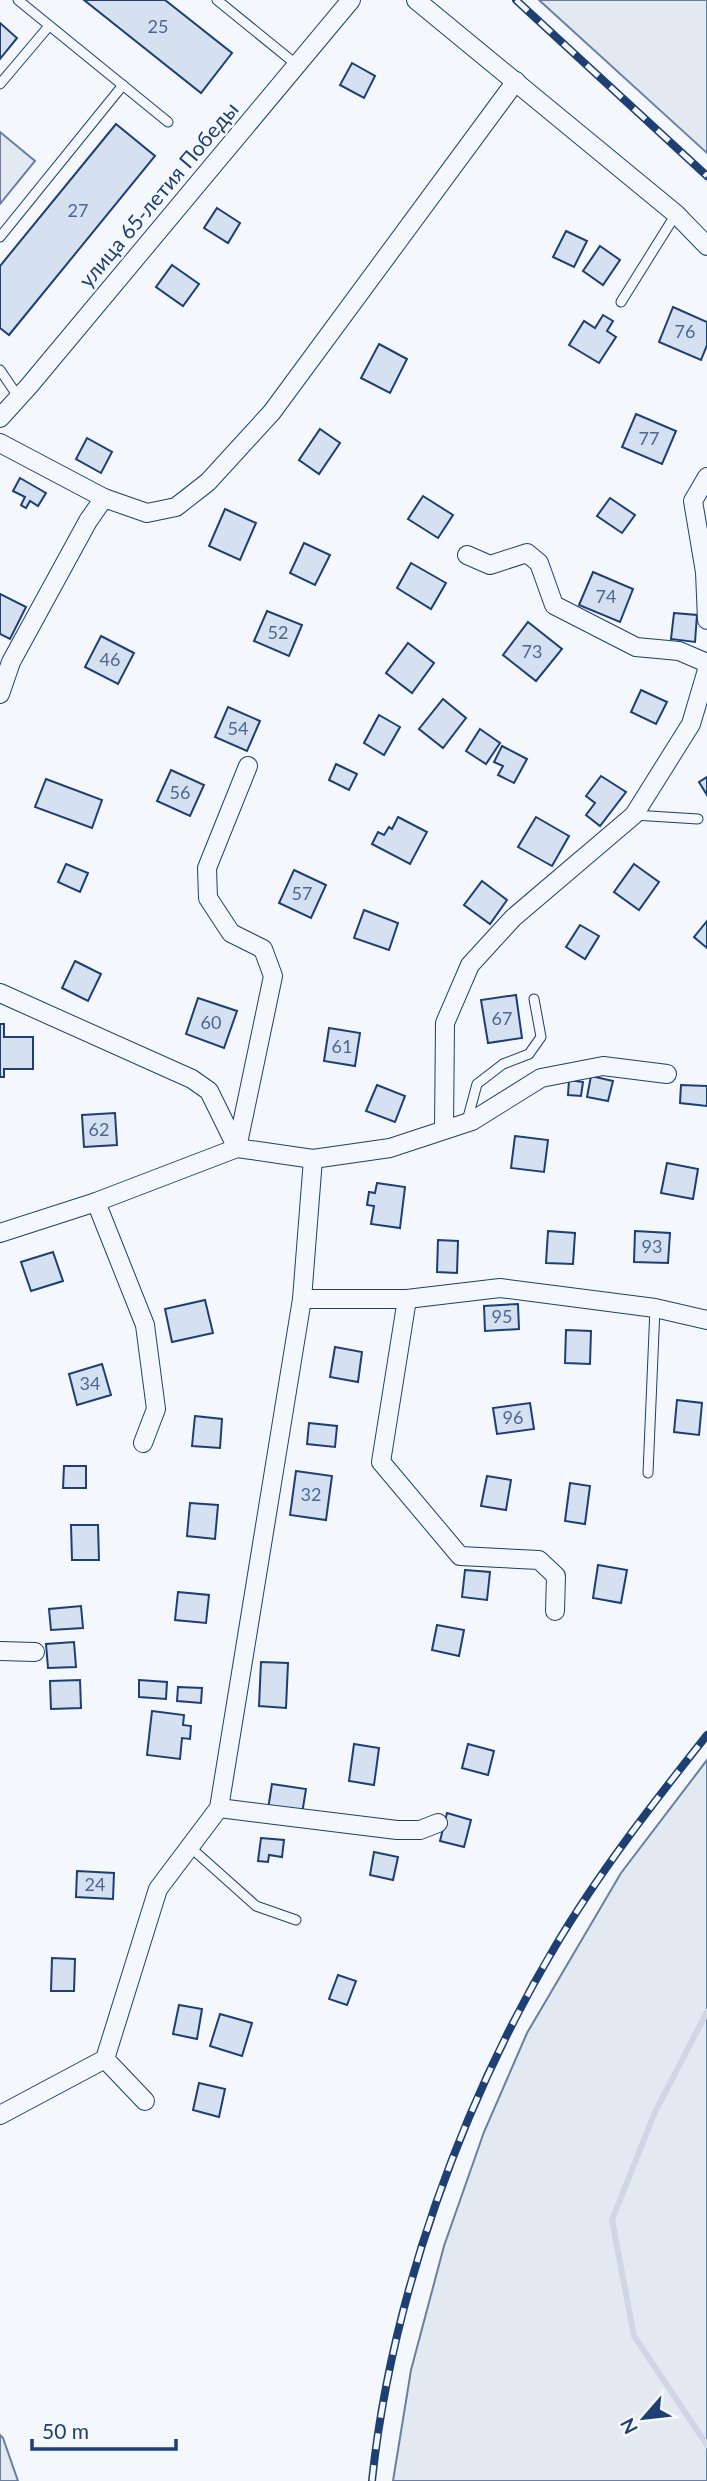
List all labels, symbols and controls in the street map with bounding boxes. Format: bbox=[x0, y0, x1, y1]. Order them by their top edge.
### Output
house number: 25 bbox=[148, 15, 168, 37]
street label: улица 65-летия Победы bbox=[73, 96, 243, 292]
house number: 27 bbox=[68, 199, 88, 221]
house number: 76 bbox=[675, 320, 695, 342]
house number: 77 bbox=[639, 427, 659, 449]
house number: 74 bbox=[596, 585, 616, 607]
house number: 52 bbox=[268, 621, 288, 643]
house number: 73 bbox=[522, 640, 542, 662]
house number: 46 bbox=[100, 648, 120, 670]
house number: 54 bbox=[228, 717, 248, 739]
house number: 56 bbox=[170, 781, 190, 803]
house number: 57 bbox=[292, 882, 312, 904]
house number: 67 bbox=[492, 1007, 512, 1029]
house number: 60 bbox=[201, 1011, 221, 1033]
house number: 61 bbox=[332, 1035, 352, 1057]
house number: 62 bbox=[89, 1118, 109, 1140]
house number: 93 bbox=[642, 1235, 662, 1257]
house number: 95 bbox=[492, 1305, 512, 1327]
house number: 34 bbox=[80, 1372, 100, 1394]
house number: 96 bbox=[503, 1406, 523, 1428]
house number: 32 bbox=[301, 1483, 321, 1505]
house number: 24 bbox=[85, 1873, 105, 1895]
north arrow bbox=[609, 2383, 679, 2453]
scale bar bbox=[32, 2408, 175, 2452]
text: N bbox=[615, 2414, 642, 2438]
text: 50 m bbox=[42, 2418, 89, 2443]

